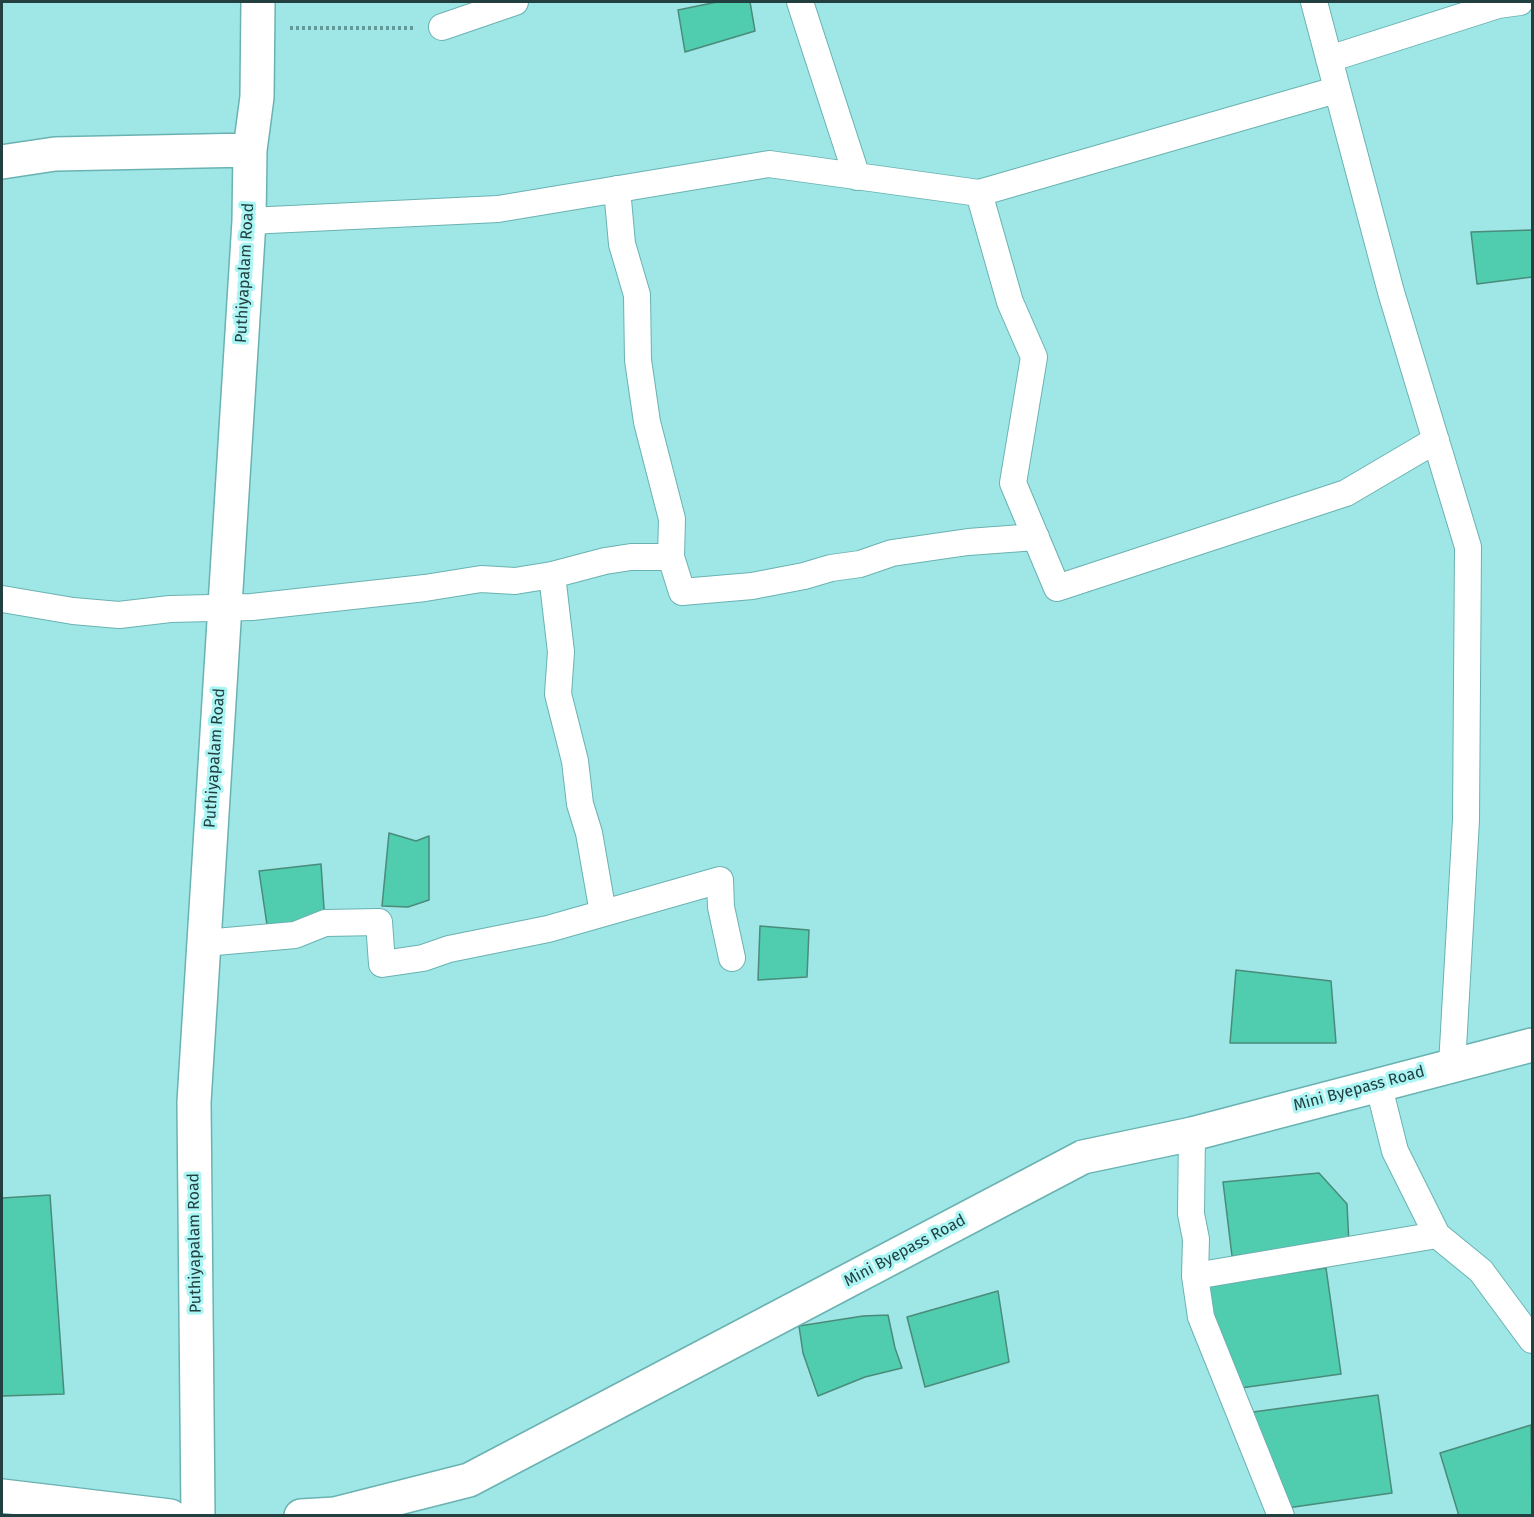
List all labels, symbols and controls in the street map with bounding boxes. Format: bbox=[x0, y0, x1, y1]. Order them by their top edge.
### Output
street label: Puthiyapalam Road bbox=[232, 202, 258, 344]
street label: Puthiyapalam Road bbox=[201, 687, 229, 829]
street label: Mini Byepass Road bbox=[1291, 1062, 1427, 1116]
street label: Puthiyapalam Road bbox=[184, 1173, 206, 1313]
street label: Mini Byepass Road bbox=[841, 1211, 969, 1291]

